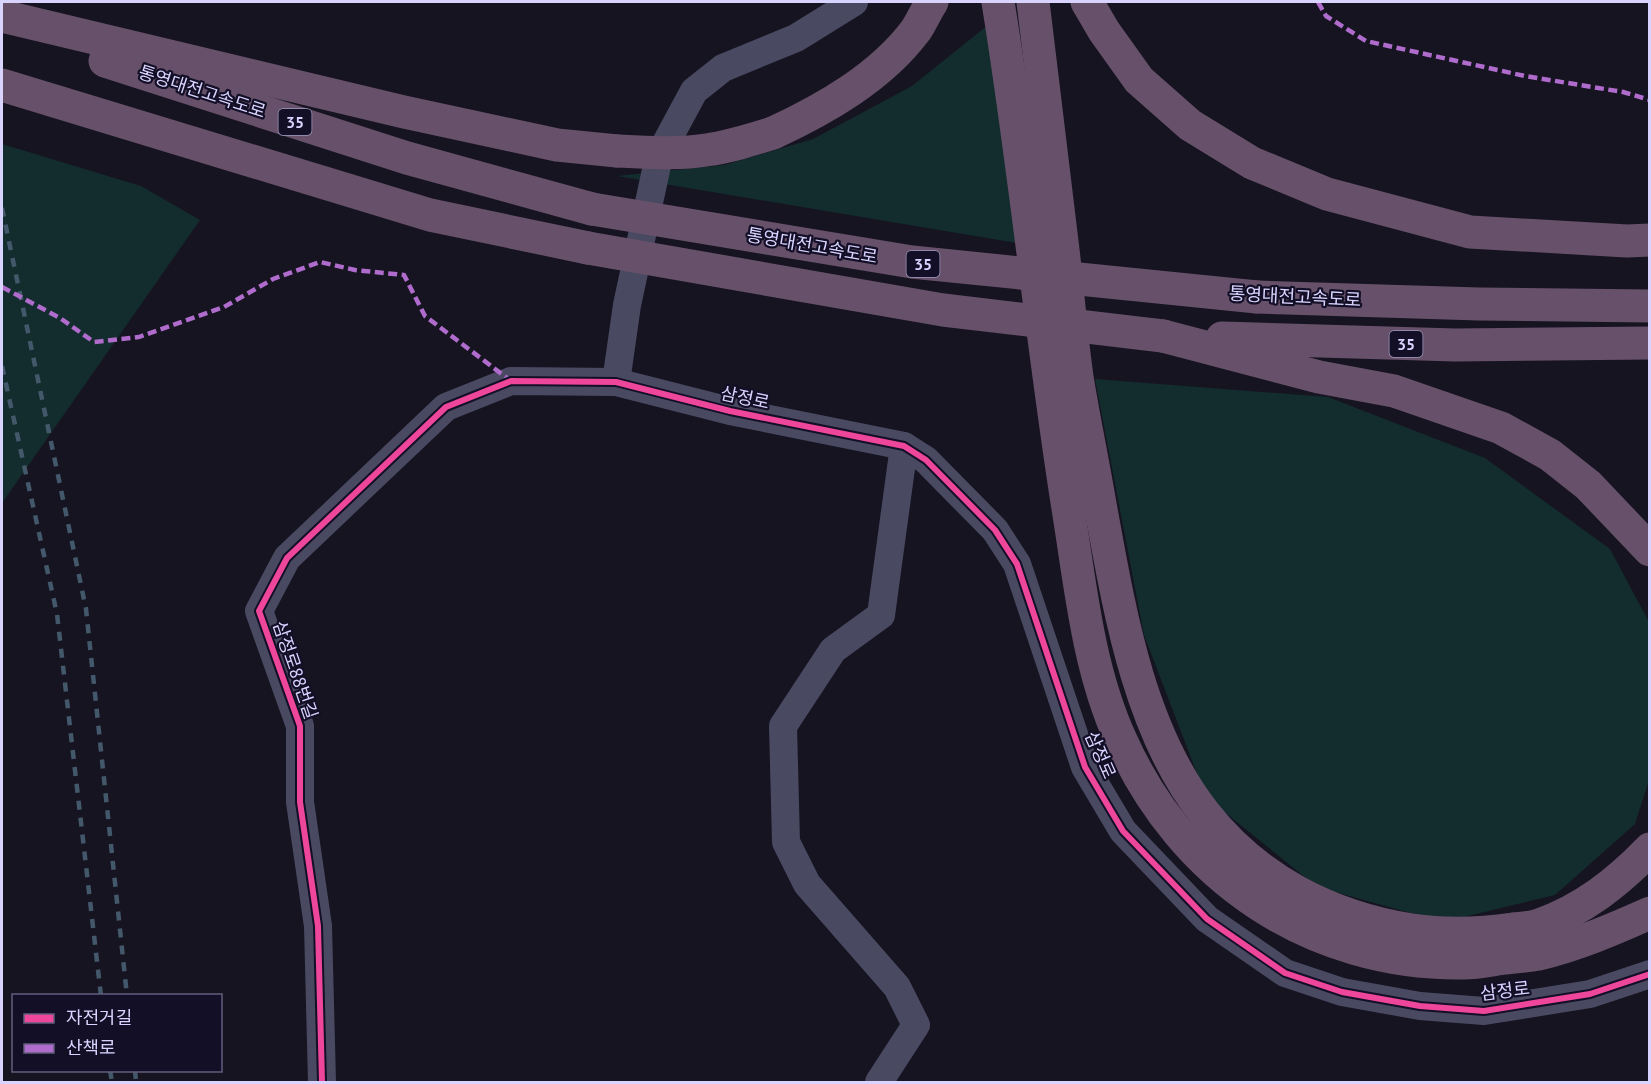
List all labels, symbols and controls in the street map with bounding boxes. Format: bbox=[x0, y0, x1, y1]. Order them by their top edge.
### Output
street label: 통영대전고속도로 bbox=[136, 60, 269, 123]
road number: 35 bbox=[278, 109, 312, 135]
street label: 통영대전고속도로 bbox=[745, 223, 879, 268]
road number: 35 bbox=[906, 251, 940, 277]
street label: 통영대전고속도로 bbox=[1228, 282, 1362, 311]
road number: 35 bbox=[1390, 331, 1422, 357]
street label: 삼정로 bbox=[718, 381, 772, 414]
street label: 삼정로88번길 bbox=[268, 618, 323, 722]
street label: 삼정로 bbox=[1080, 727, 1121, 782]
street label: 삼정로 bbox=[1479, 976, 1531, 1005]
legend bbox=[12, 994, 222, 1072]
text: 자전거길 bbox=[66, 1006, 132, 1029]
text: 산책로 bbox=[66, 1036, 116, 1059]

